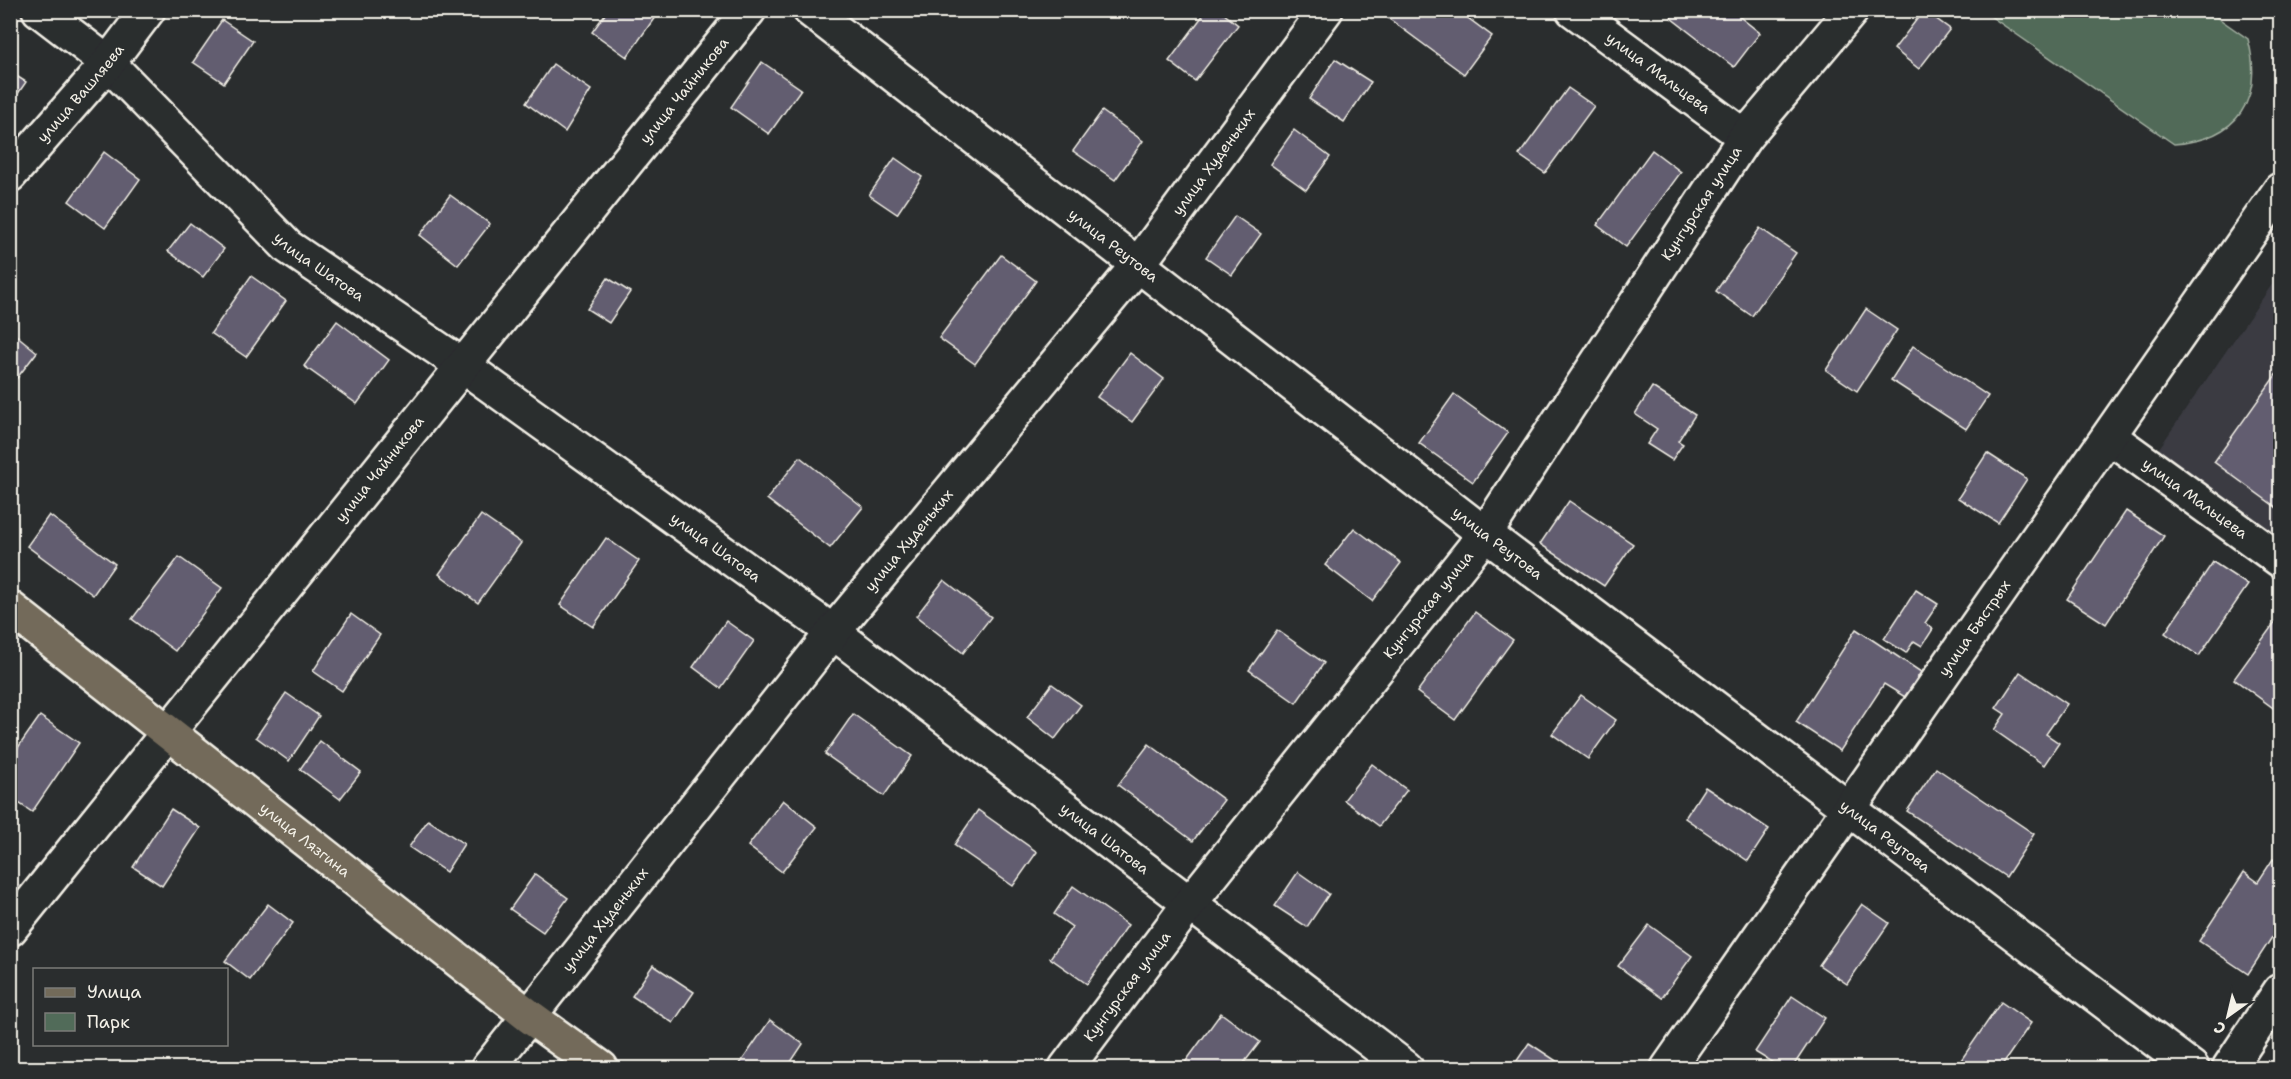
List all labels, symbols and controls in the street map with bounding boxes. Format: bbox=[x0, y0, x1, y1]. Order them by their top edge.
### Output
street label: улица Мальцева bbox=[1602, 28, 1715, 119]
street label: улица Чайникова bbox=[635, 33, 734, 148]
street label: улица Вашляева bbox=[33, 40, 129, 147]
street label: улица Худеньких bbox=[1168, 104, 1260, 219]
street label: Кунгурская улица bbox=[1657, 142, 1747, 265]
street label: улица Реутова bbox=[1064, 204, 1163, 287]
street label: улица Шатова bbox=[269, 228, 369, 306]
street label: улица Чайникова bbox=[331, 411, 429, 527]
street label: улица Мальцева bbox=[2138, 454, 2252, 544]
street label: улица Худеньких bbox=[860, 485, 958, 596]
street label: улица Реутова bbox=[1448, 502, 1547, 584]
street label: улица Шатова bbox=[666, 508, 765, 587]
street label: Кунгурская улица bbox=[1379, 546, 1478, 663]
street label: улица Быстрых bbox=[1934, 576, 2015, 680]
street label: улица Реутова bbox=[1836, 795, 1935, 877]
street label: улица Лязгина bbox=[255, 798, 355, 882]
street label: улица Шатова bbox=[1056, 798, 1154, 879]
street label: улица Худеньких bbox=[558, 863, 653, 976]
street label: Кунгурская улица bbox=[1079, 927, 1176, 1046]
legend bbox=[33, 968, 228, 1046]
text: Улица bbox=[87, 980, 141, 1004]
north arrow bbox=[2198, 986, 2258, 1046]
text: Парк bbox=[87, 1010, 130, 1034]
text: С bbox=[2210, 1016, 2230, 1039]

